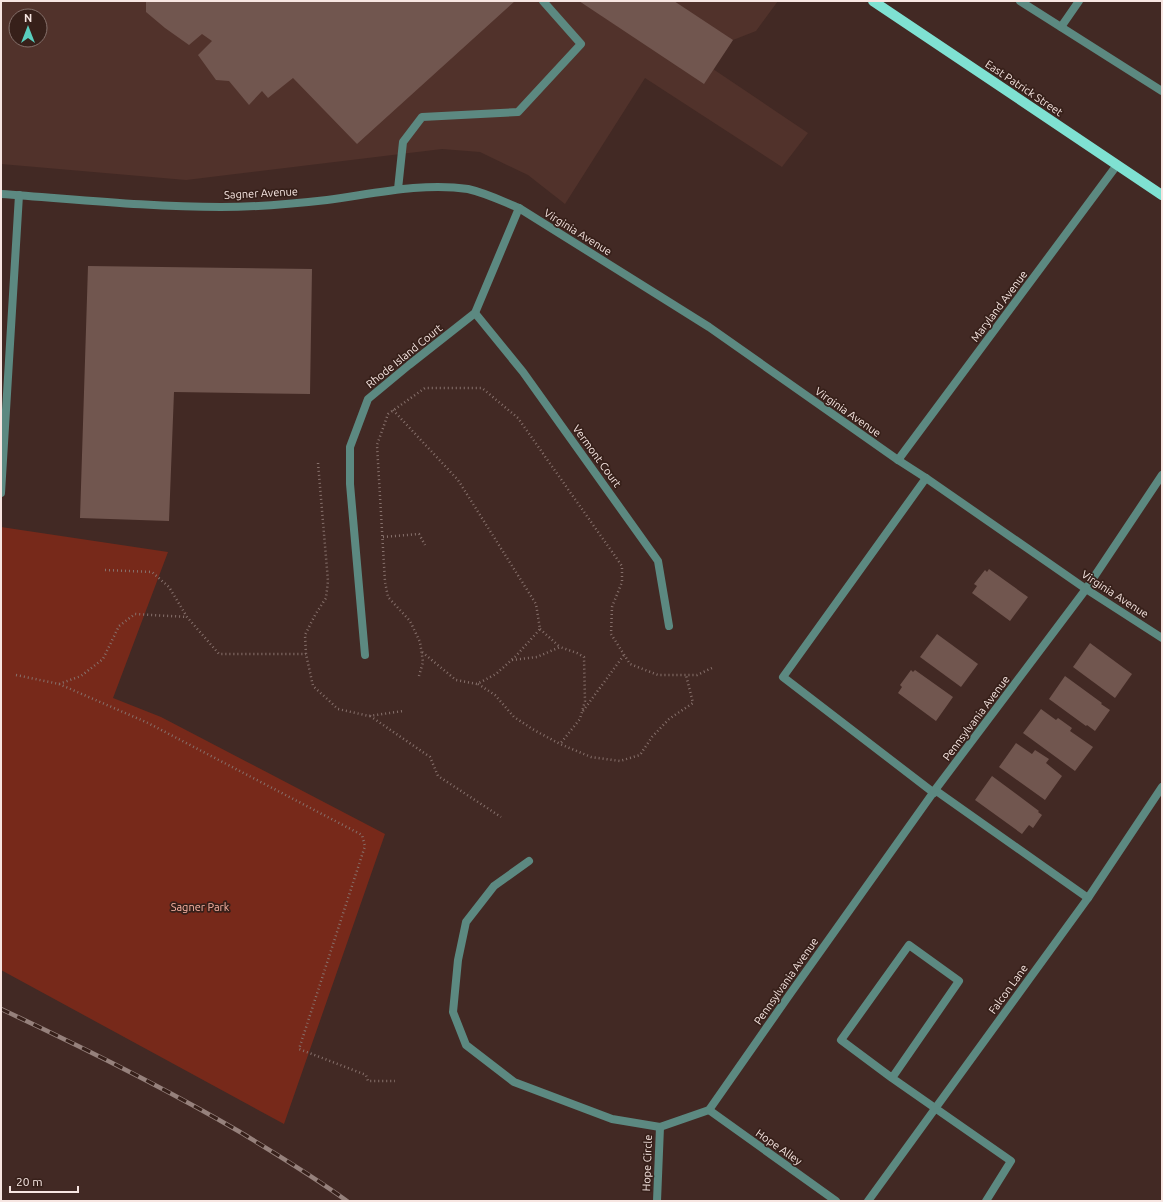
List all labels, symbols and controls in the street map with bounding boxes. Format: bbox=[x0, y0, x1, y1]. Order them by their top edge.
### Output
north arrow bbox=[8, 8, 48, 48]
text: N bbox=[24, 12, 32, 24]
street label: East Patrick Street bbox=[983, 58, 1065, 119]
street label: Sagner Avenue bbox=[224, 185, 298, 201]
street label: Virginia Avenue bbox=[542, 206, 614, 258]
street label: Maryland Avenue bbox=[968, 268, 1030, 344]
street label: Rhode Island Court bbox=[364, 321, 445, 390]
street label: Virginia Avenue bbox=[813, 385, 883, 439]
street label: Vermont Court bbox=[570, 423, 624, 490]
street label: Virginia Avenue bbox=[1079, 568, 1151, 620]
street label: Pennsylvania Avenue bbox=[940, 673, 1012, 763]
park label: Sagner Park bbox=[171, 901, 230, 913]
street label: Pennsylvania Avenue bbox=[752, 935, 820, 1027]
street label: Falcon Lane bbox=[986, 962, 1030, 1016]
street label: Hope Alley bbox=[754, 1127, 805, 1168]
street label: Hope Circle bbox=[640, 1134, 654, 1192]
scale bar bbox=[10, 1168, 78, 1194]
text: 20 m bbox=[16, 1175, 43, 1188]

